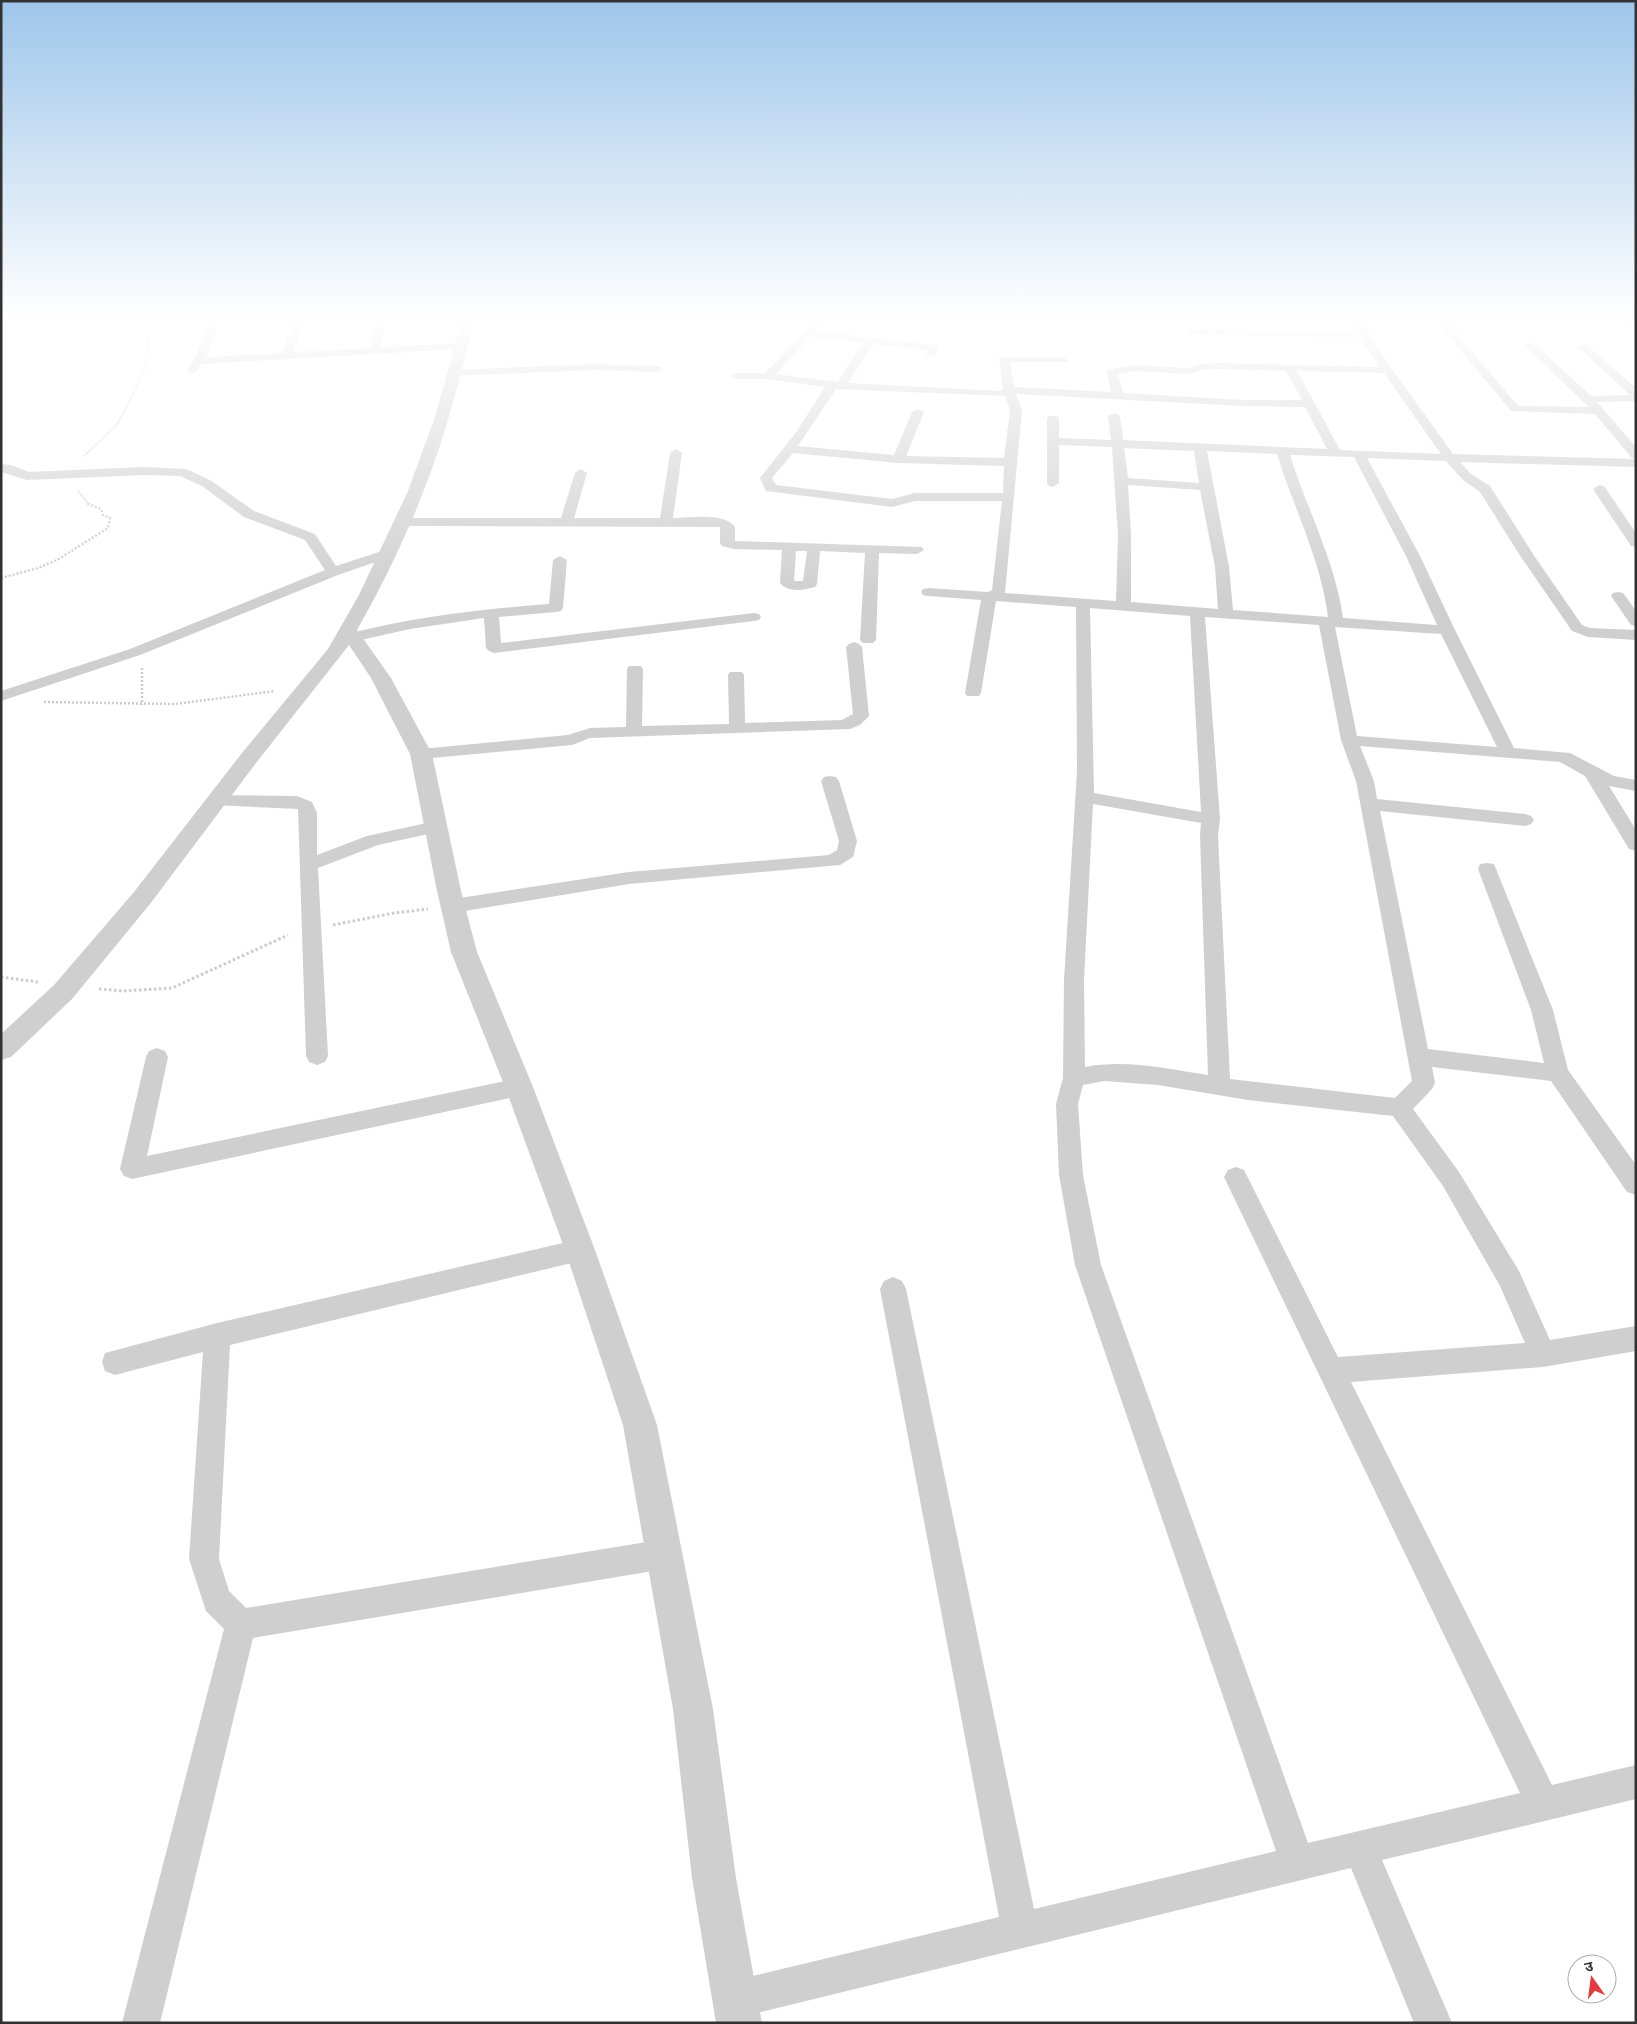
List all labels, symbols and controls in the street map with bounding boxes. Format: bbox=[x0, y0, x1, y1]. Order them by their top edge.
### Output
north arrow bbox=[1567, 1954, 1617, 2004]
text: उ bbox=[1583, 1956, 1596, 1976]

